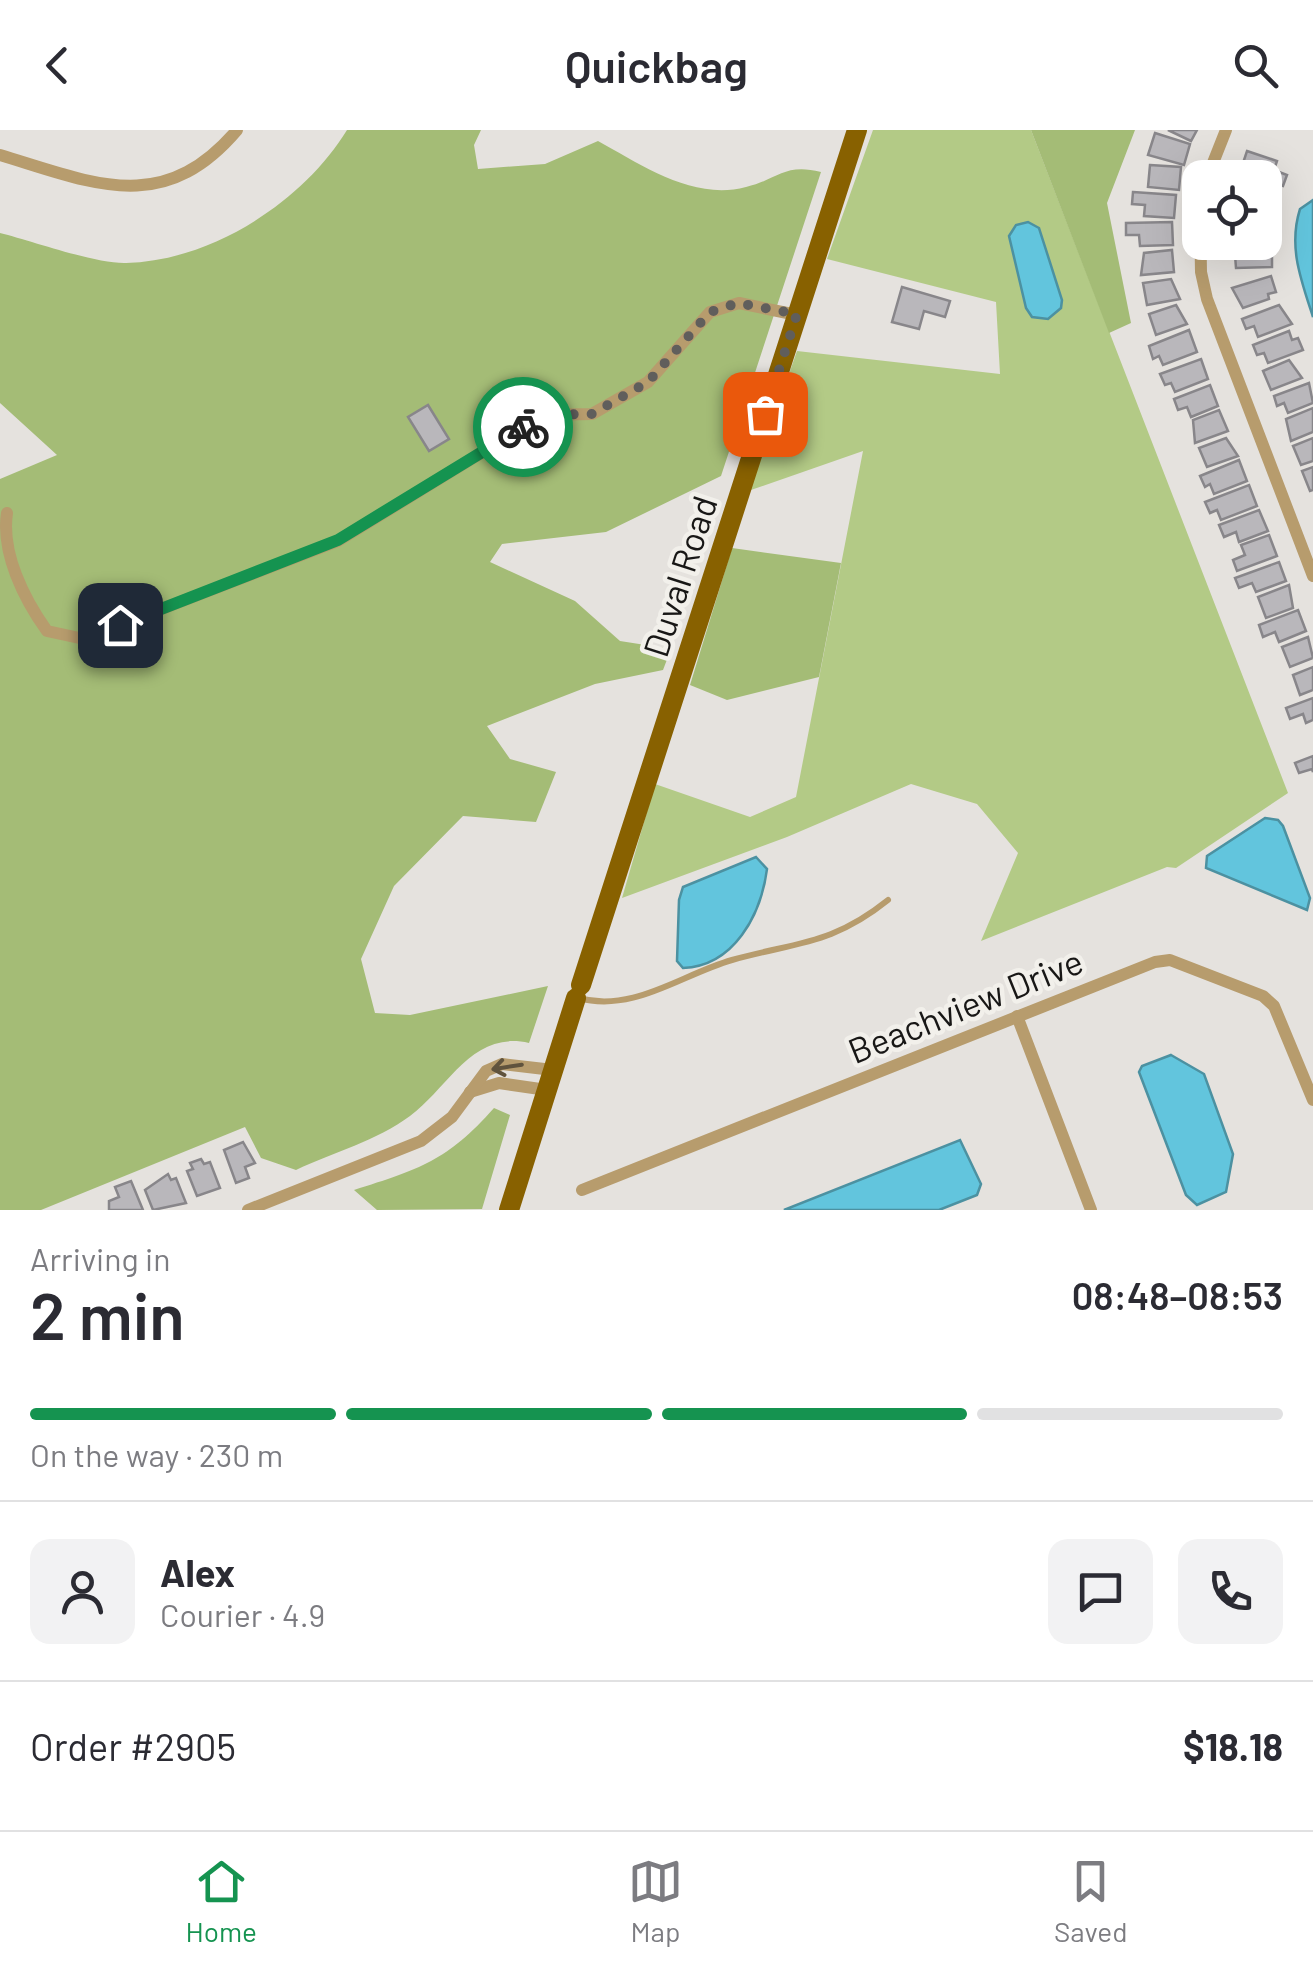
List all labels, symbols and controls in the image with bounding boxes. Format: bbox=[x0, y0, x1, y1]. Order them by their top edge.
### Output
icon: back bbox=[30, 38, 85, 93]
text: Quickbag bbox=[565, 38, 748, 92]
icon: search bbox=[1228, 38, 1283, 93]
map controls bbox=[1182, 160, 1282, 260]
button: locate bbox=[1182, 160, 1282, 260]
pin bbox=[723, 372, 808, 457]
courier bbox=[473, 377, 573, 477]
icon: bag bbox=[738, 387, 793, 442]
icon: bike bbox=[496, 400, 551, 455]
street label: Duval Road bbox=[633, 490, 725, 662]
pin bbox=[78, 583, 163, 668]
icon: home bbox=[93, 598, 148, 653]
street label: Beachview Drive bbox=[842, 939, 1088, 1071]
one-way arrow bbox=[491, 1058, 523, 1076]
text: Arriving in bbox=[30, 1239, 170, 1277]
text: 08:48–08:53 bbox=[1072, 1272, 1283, 1318]
text: 2 min bbox=[30, 1275, 185, 1353]
text: On the way · 230 m bbox=[30, 1435, 283, 1473]
button: person bbox=[30, 1539, 135, 1644]
button: chat bbox=[1048, 1539, 1153, 1644]
button: phone bbox=[1178, 1539, 1283, 1644]
text: Alex bbox=[160, 1549, 235, 1595]
text: Courier · 4.9 bbox=[160, 1595, 325, 1633]
text: Order #2905 bbox=[30, 1723, 236, 1769]
text: $18.18 bbox=[1183, 1723, 1283, 1769]
tab: Home bbox=[186, 1854, 257, 1948]
tab: Map bbox=[628, 1854, 683, 1948]
tab: Saved bbox=[1054, 1854, 1127, 1948]

